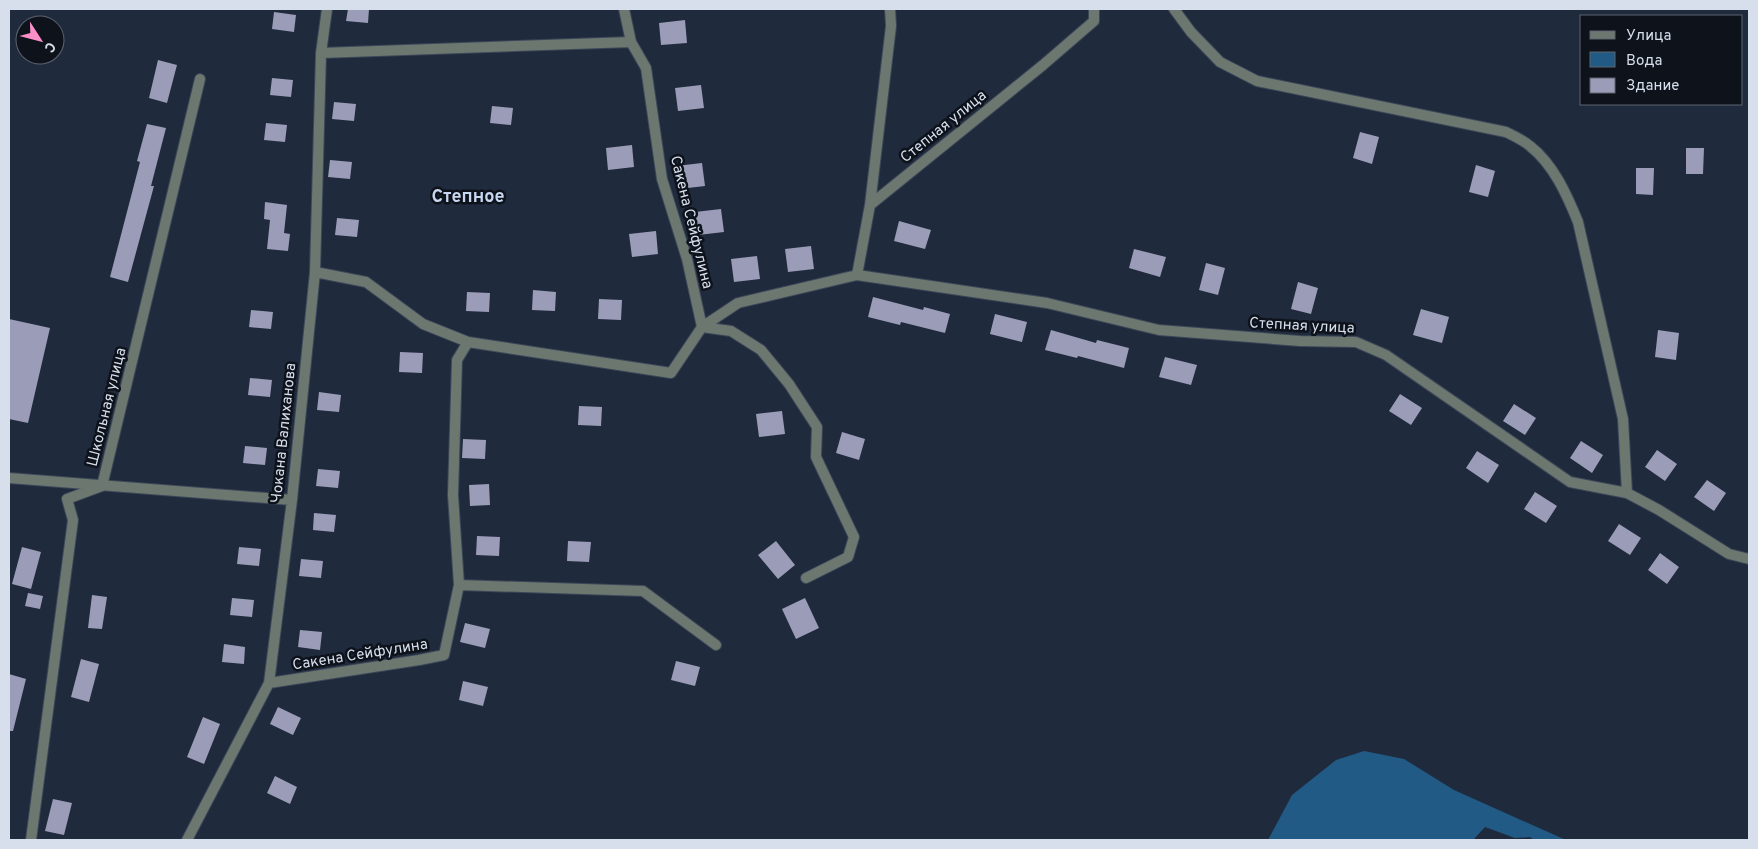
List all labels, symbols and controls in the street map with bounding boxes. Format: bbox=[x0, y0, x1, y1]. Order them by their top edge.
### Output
north arrow bbox=[15, 15, 65, 65]
legend bbox=[1580, 15, 1743, 105]
text: Улица bbox=[1626, 27, 1671, 46]
text: С bbox=[40, 38, 59, 55]
text: Вода bbox=[1626, 52, 1662, 71]
text: Здание bbox=[1626, 77, 1679, 96]
street label: Степная улица bbox=[897, 87, 991, 168]
street label: Сакена Сейфулина bbox=[665, 154, 716, 291]
district label: Степное bbox=[431, 186, 505, 209]
street label: Степная улица bbox=[1249, 314, 1355, 339]
street label: Школьная улица bbox=[84, 346, 131, 469]
street label: Чокана Валиханова bbox=[268, 362, 301, 504]
street label: Сакена Сейфулина bbox=[291, 635, 429, 676]

